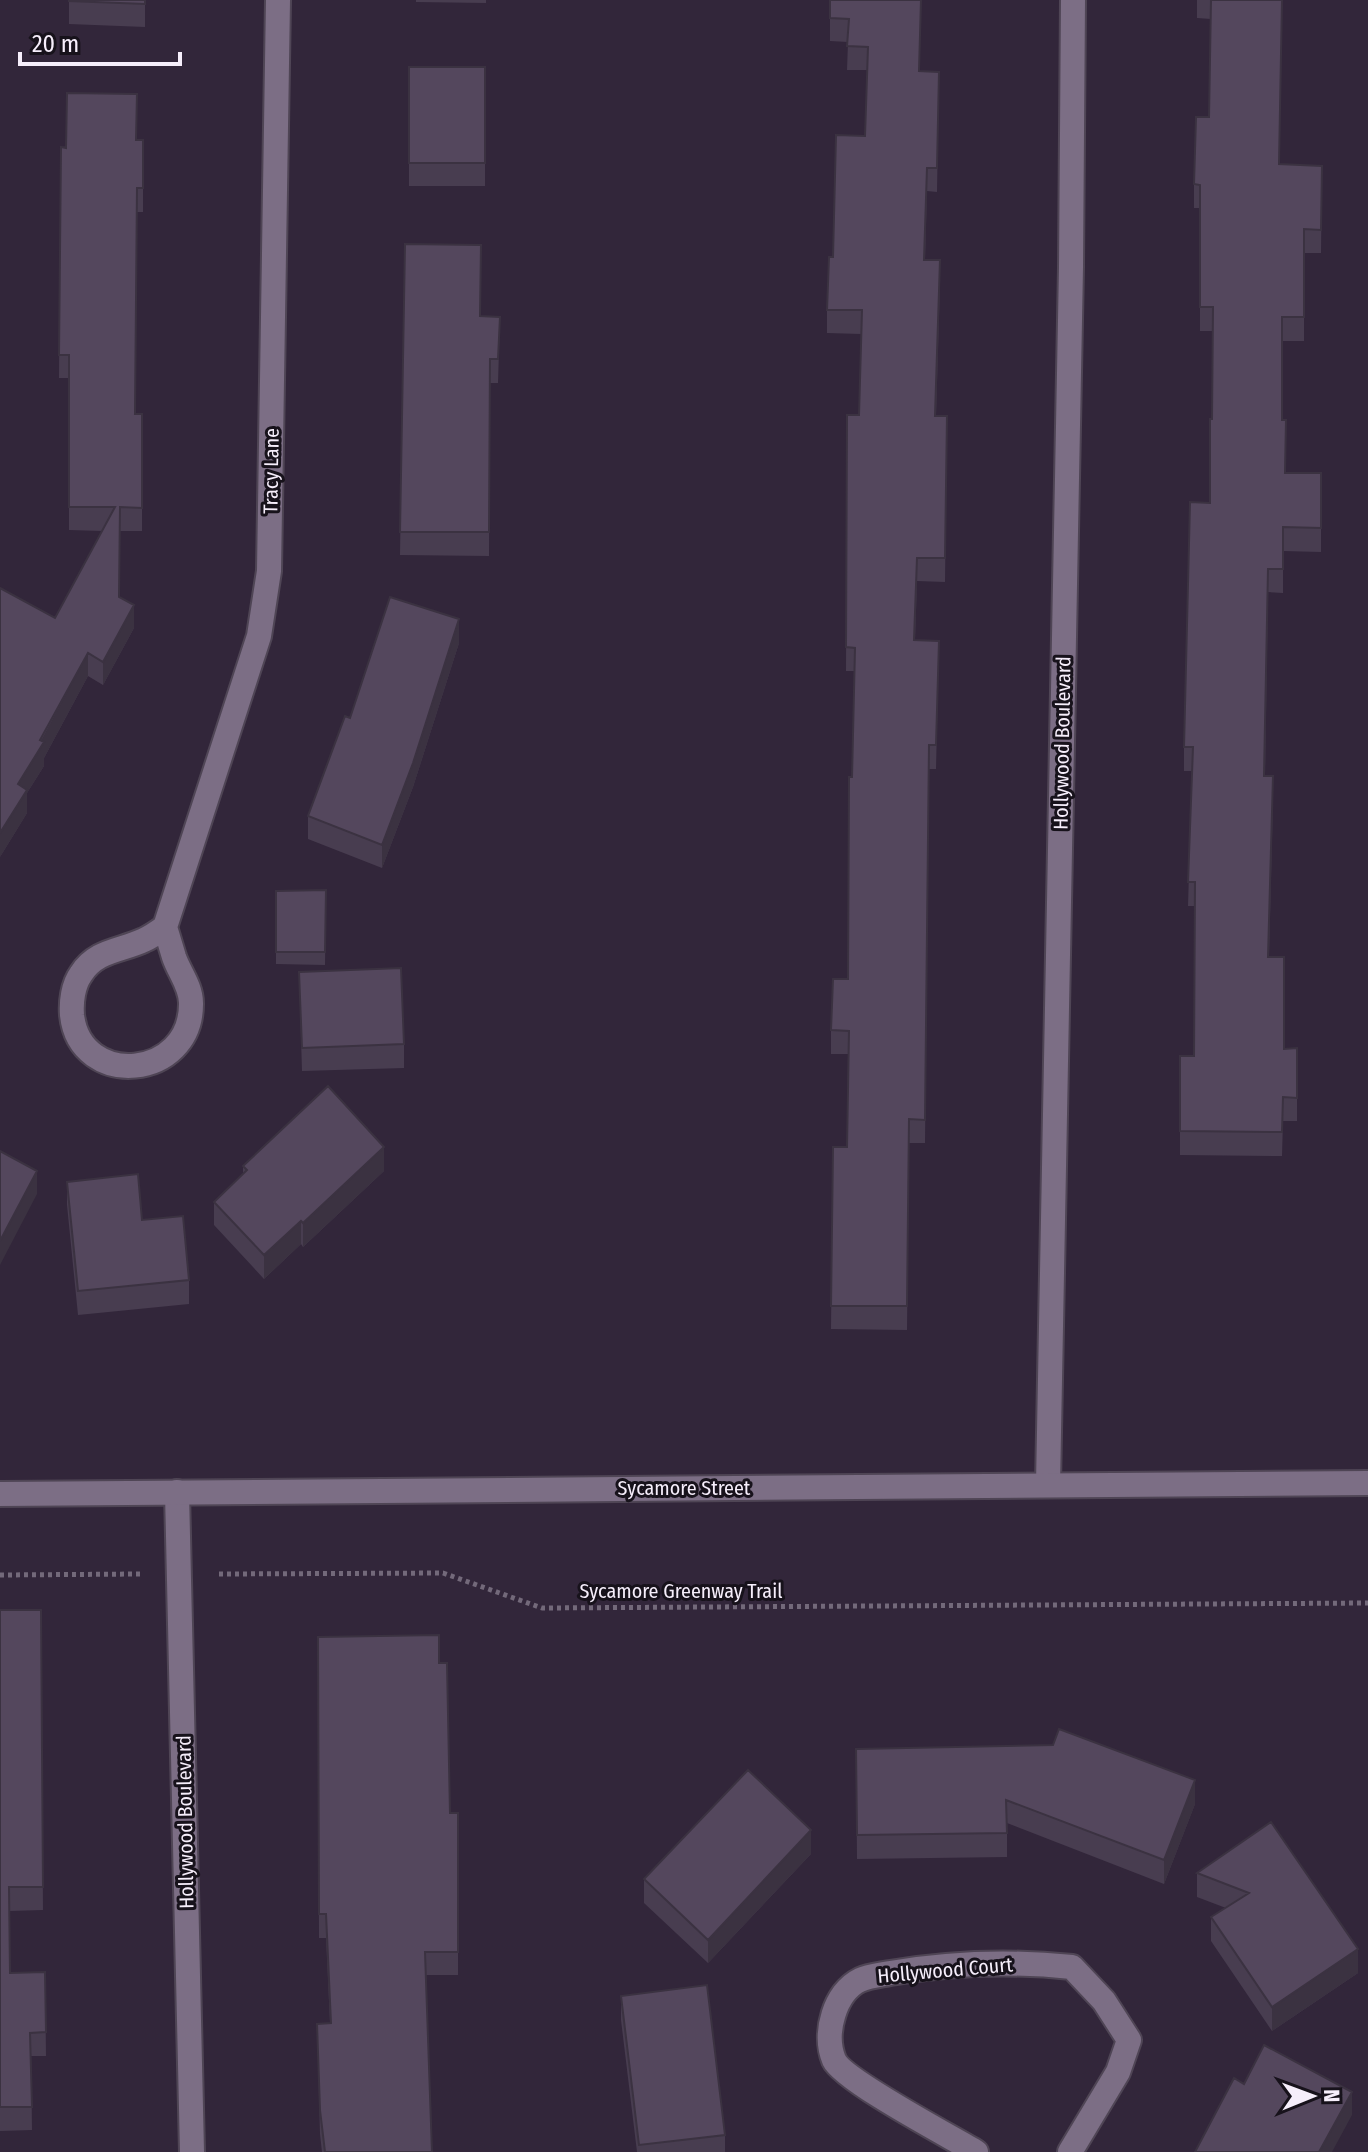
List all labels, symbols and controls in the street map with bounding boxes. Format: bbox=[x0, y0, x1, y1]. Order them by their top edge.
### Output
scale bar bbox=[20, 16, 180, 66]
text: 20 m bbox=[32, 30, 79, 58]
street label: Tracy Lane bbox=[258, 428, 284, 514]
street label: Hollywood Boulevard bbox=[1048, 656, 1076, 830]
street label: Sycamore Street bbox=[618, 1476, 751, 1500]
street label: Sycamore Greenway Trail bbox=[580, 1579, 782, 1603]
street label: Hollywood Boulevard bbox=[171, 1735, 199, 1909]
street label: Hollywood Court bbox=[876, 1952, 1014, 1988]
north arrow bbox=[1272, 2056, 1352, 2136]
text: N bbox=[1318, 2089, 1345, 2102]

